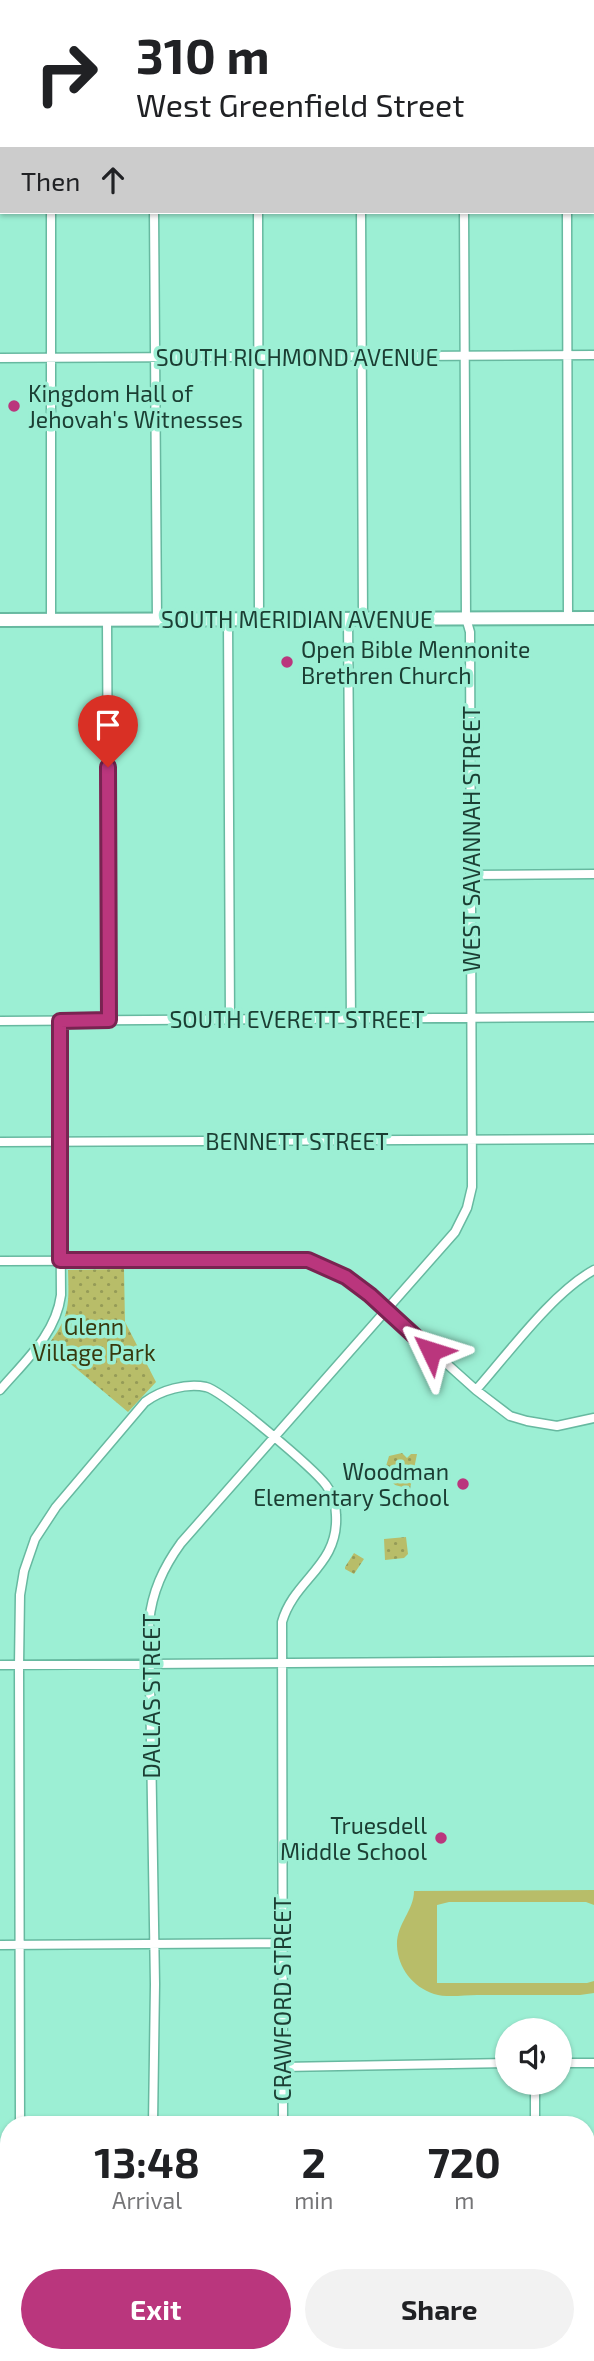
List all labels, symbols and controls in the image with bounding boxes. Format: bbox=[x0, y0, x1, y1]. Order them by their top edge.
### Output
text: 310 m bbox=[136, 25, 270, 84]
icon: right bbox=[21, 28, 112, 119]
text: West Greenfield Street bbox=[136, 85, 464, 123]
icon: ahead bbox=[94, 161, 132, 199]
text: Then bbox=[21, 165, 80, 196]
street label: SOUTH RICHMOND AVENUE bbox=[156, 343, 438, 371]
place label: Kingdom Hall of Jehovah's Witnesses bbox=[28, 379, 243, 433]
marker: Kingdom Hall of Jehovah's Witnesses bbox=[6, 398, 22, 414]
street label: SOUTH MERIDIAN AVENUE bbox=[161, 605, 433, 633]
place label: Open Bible Mennonite Brethren Church bbox=[301, 635, 530, 689]
marker: Open Bible Mennonite Brethren Church bbox=[279, 654, 295, 670]
pin bbox=[78, 695, 138, 767]
icon: arrive bbox=[89, 706, 127, 744]
street label: WEST SAVANNAH STREET bbox=[457, 706, 485, 972]
street label: SOUTH EVERETT STREET bbox=[169, 1005, 425, 1033]
street label: BENNETT STREET bbox=[205, 1127, 389, 1155]
park label: Glenn Village Park bbox=[32, 1312, 156, 1366]
position arrow bbox=[394, 1314, 468, 1388]
place label: Woodman Elementary School bbox=[253, 1457, 449, 1511]
marker: Woodman Elementary School bbox=[455, 1476, 471, 1492]
street label: DALLAS STREET bbox=[137, 1613, 165, 1779]
place label: Truesdell Middle School bbox=[280, 1811, 427, 1865]
marker: Truesdell Middle School bbox=[433, 1830, 449, 1846]
street label: CRAWFORD STREET bbox=[268, 1897, 296, 2101]
map controls bbox=[495, 2018, 572, 2095]
button: sound bbox=[495, 2018, 572, 2095]
text: 13:48 bbox=[94, 2136, 200, 2186]
text: 2 bbox=[302, 2136, 326, 2186]
text: 720 bbox=[428, 2136, 501, 2186]
text: Arrival bbox=[112, 2186, 182, 2214]
text: min bbox=[294, 2186, 333, 2214]
text: m bbox=[454, 2186, 474, 2214]
button: Exit bbox=[21, 2269, 291, 2349]
button: Share bbox=[305, 2269, 574, 2349]

